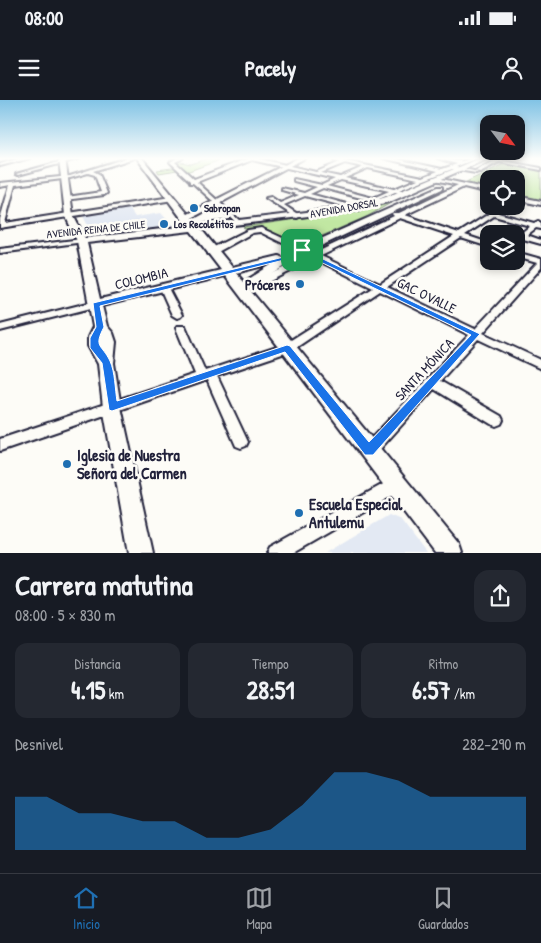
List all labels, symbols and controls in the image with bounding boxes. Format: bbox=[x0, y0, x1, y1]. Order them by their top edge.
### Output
text: 08:00 bbox=[25, 5, 63, 31]
text: Pacely bbox=[245, 53, 296, 83]
icon: menu bbox=[15, 54, 43, 82]
icon: person bbox=[498, 54, 526, 82]
north arrow bbox=[480, 115, 525, 160]
map controls bbox=[480, 115, 525, 270]
button: locate bbox=[480, 170, 525, 215]
street label: AVENIDA DORSAL bbox=[309, 195, 379, 221]
place label: Sabropan bbox=[204, 201, 241, 216]
marker: Sabropan bbox=[188, 202, 200, 214]
street label: AVENIDA REINA DE CHILE bbox=[46, 217, 146, 241]
place label: Los Recoletitos bbox=[174, 217, 234, 231]
marker: Los Recoletitos bbox=[158, 218, 170, 230]
button: layers bbox=[480, 225, 525, 270]
pin bbox=[281, 229, 323, 271]
icon: arrive bbox=[288, 236, 316, 264]
street label: COLOMBIA bbox=[113, 262, 170, 294]
street label: GAC OVALLE bbox=[394, 273, 460, 317]
place label: Próceres bbox=[245, 275, 291, 294]
marker: Próceres bbox=[294, 278, 306, 290]
street label: SANTA MÓNICA bbox=[390, 334, 458, 404]
place label: Iglesia de Nuestra Señora del Carmen bbox=[77, 444, 187, 484]
marker: Iglesia de Nuestra Señora del Carmen bbox=[61, 458, 73, 470]
place label: Escuela Especial Antulemu bbox=[309, 493, 403, 533]
marker: Escuela Especial Antulemu bbox=[293, 507, 305, 519]
text: Carrera matutina bbox=[15, 566, 193, 604]
button: share bbox=[474, 570, 526, 622]
text: 08:00 · 5 × 830 m bbox=[15, 604, 116, 626]
text: Distancia bbox=[75, 654, 120, 673]
text: Tiempo bbox=[252, 654, 289, 673]
text: Ritmo bbox=[429, 654, 458, 673]
text: 4.15 bbox=[71, 673, 105, 707]
text: 28:51 bbox=[247, 673, 294, 707]
text: 6:57 bbox=[412, 673, 451, 707]
text: km bbox=[105, 684, 124, 703]
text: /km bbox=[451, 684, 475, 703]
text: Desnivel bbox=[15, 733, 63, 755]
text: 282–290 m bbox=[462, 733, 526, 755]
tab: Inicio bbox=[72, 884, 100, 933]
tab: Mapa bbox=[245, 884, 273, 933]
tab: Guardados bbox=[418, 884, 469, 933]

